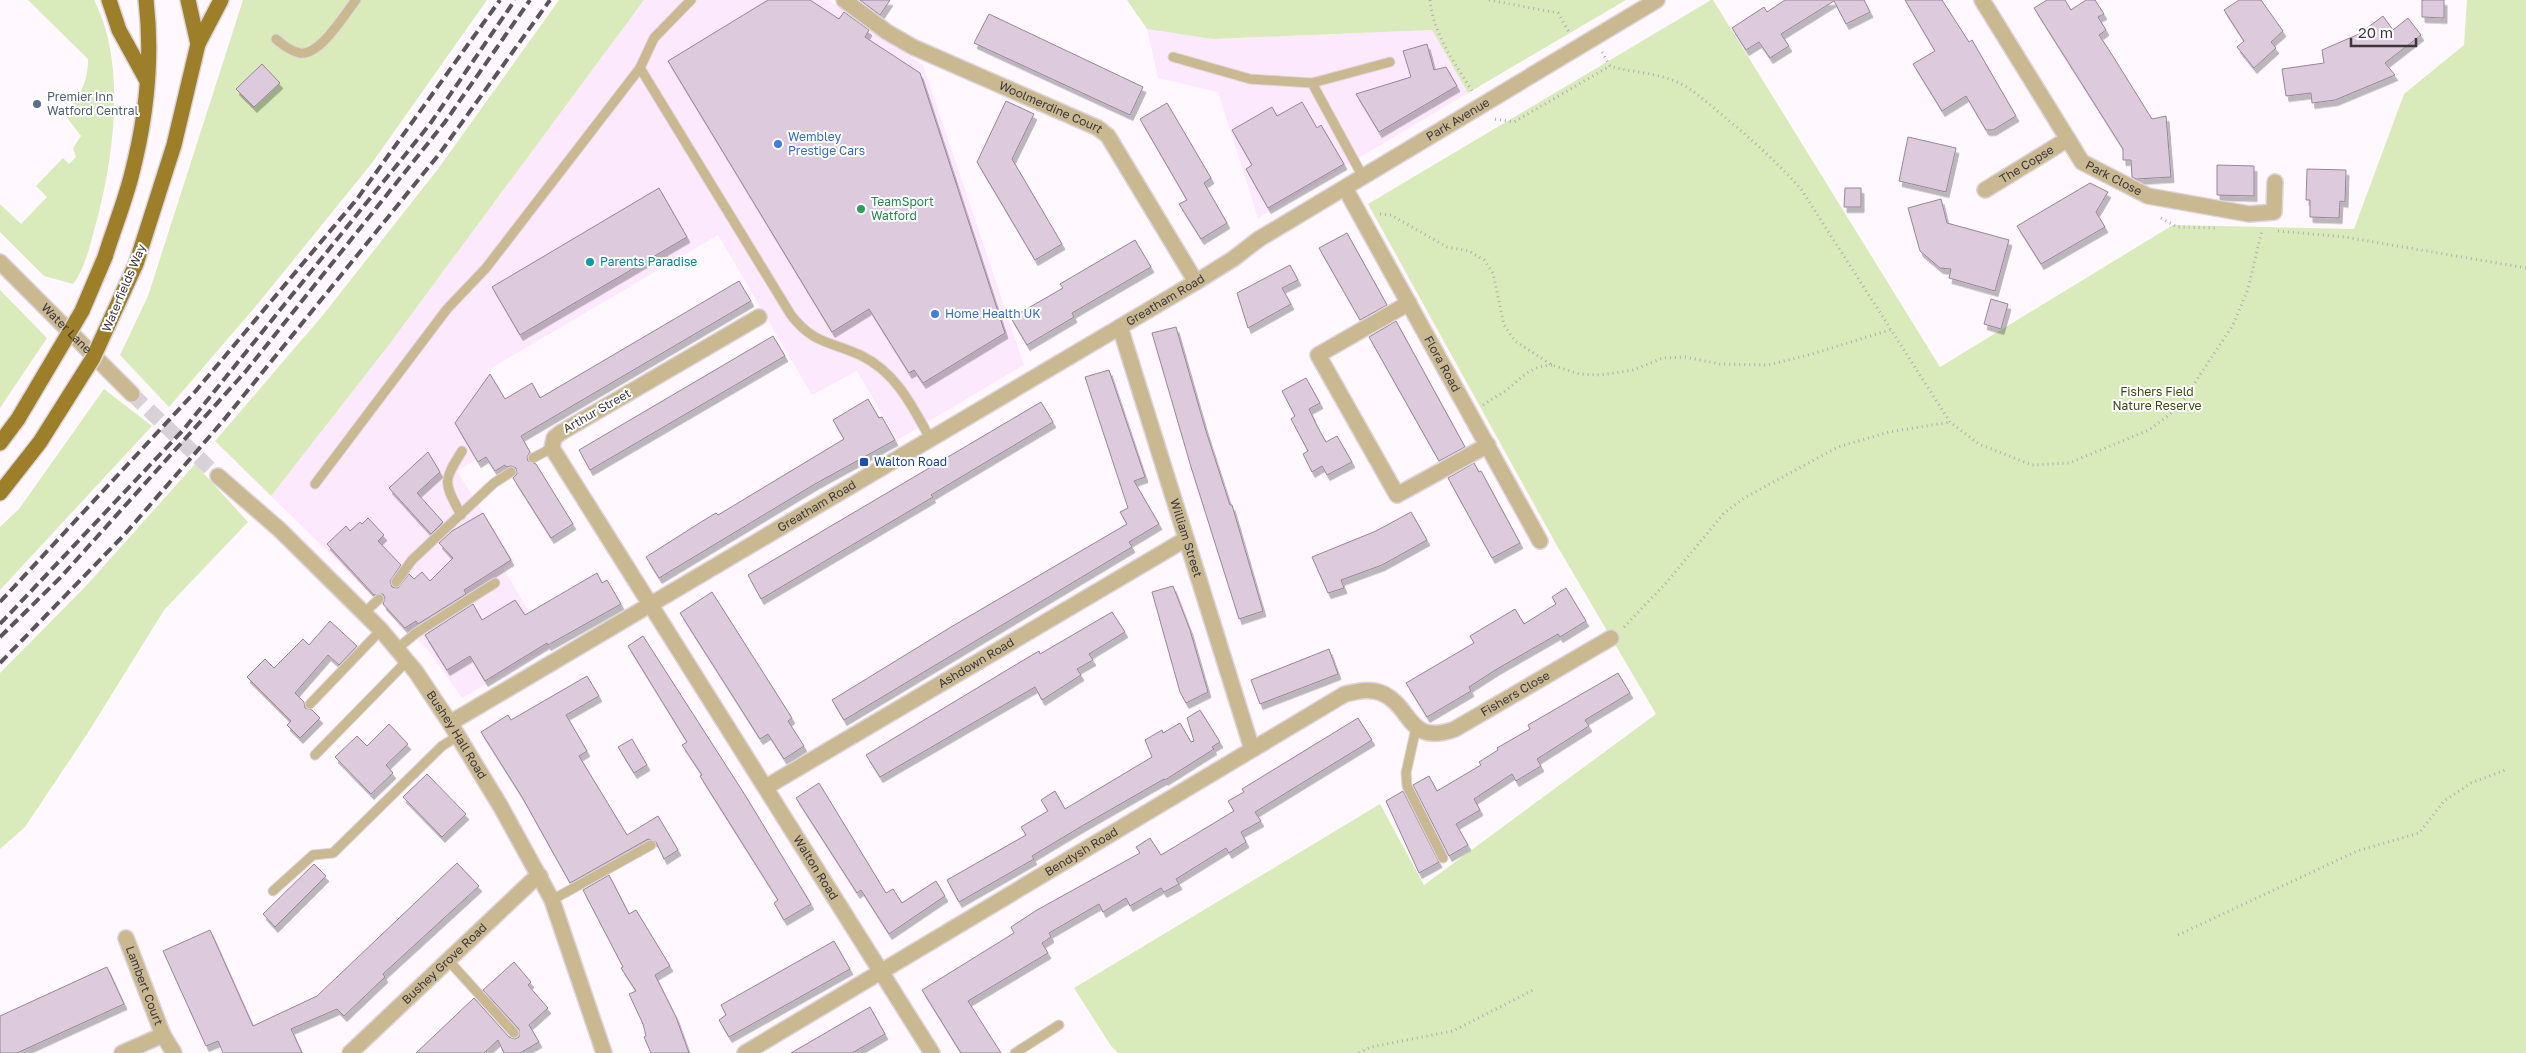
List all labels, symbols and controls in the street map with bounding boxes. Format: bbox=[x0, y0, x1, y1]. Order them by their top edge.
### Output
scale bar bbox=[2351, 15, 2416, 47]
text: 20 m bbox=[2358, 23, 2393, 41]
street label: Woolmerdine Court bbox=[997, 78, 1107, 136]
place label: Premier Inn Watford Central bbox=[47, 89, 138, 118]
street label: Park Avenue bbox=[1423, 94, 1492, 144]
marker: Premier Inn Watford Central bbox=[31, 98, 43, 110]
place label: Wembley Prestige Cars bbox=[788, 129, 865, 158]
marker: Wembley Prestige Cars bbox=[772, 138, 784, 150]
street label: The Copse bbox=[1997, 142, 2056, 186]
street label: Park Close bbox=[2083, 157, 2145, 199]
place label: TeamSport Watford bbox=[871, 194, 934, 223]
marker: TeamSport Watford bbox=[855, 203, 867, 215]
street label: Waterfields Way bbox=[98, 241, 149, 334]
place label: Parents Paradise bbox=[600, 254, 697, 269]
marker: Parents Paradise bbox=[584, 256, 596, 268]
street label: Greatham Road bbox=[1123, 271, 1207, 329]
street label: Water Lane bbox=[38, 300, 95, 357]
place label: Home Health UK bbox=[945, 306, 1041, 321]
marker: Home Health UK bbox=[929, 308, 941, 320]
street label: Flora Road bbox=[1421, 333, 1464, 394]
park label: Fishers Field Nature Reserve bbox=[2112, 384, 2202, 413]
street label: Arthur Street bbox=[560, 385, 633, 436]
place label: Walton Road bbox=[874, 454, 947, 469]
marker: Walton Road bbox=[858, 456, 870, 468]
street label: Greatham Road bbox=[774, 477, 858, 535]
street label: William Street bbox=[1167, 497, 1206, 579]
street label: Ashdown Road bbox=[935, 634, 1017, 691]
street label: Fishers Close bbox=[1478, 667, 1552, 719]
street label: Bushey Hall Road bbox=[424, 688, 490, 782]
street label: Bendysh Road bbox=[1042, 824, 1120, 879]
street label: Walton Road bbox=[790, 832, 842, 902]
street label: Bushey Grove Road bbox=[398, 920, 490, 1007]
street label: Lambert Court bbox=[123, 944, 167, 1027]

